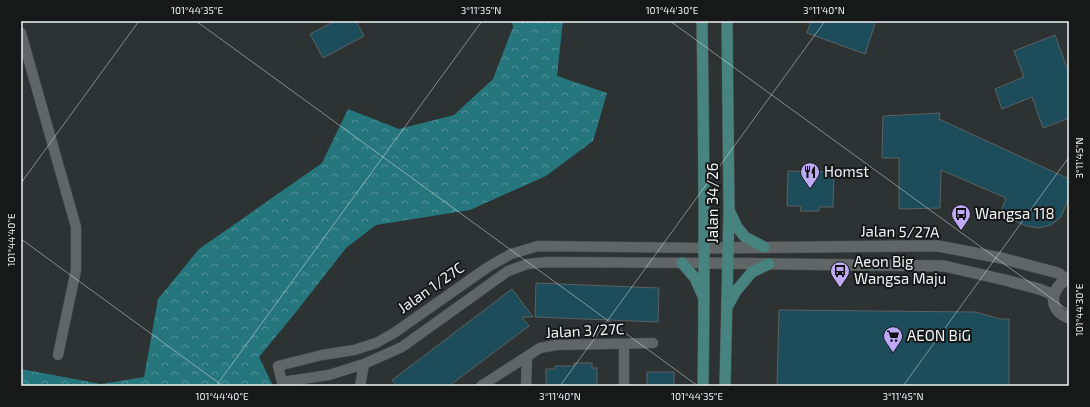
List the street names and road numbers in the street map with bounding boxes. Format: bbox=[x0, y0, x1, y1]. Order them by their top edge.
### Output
street label: Jalan 34/26 bbox=[703, 163, 721, 243]
street label: Jalan 5/27A bbox=[860, 221, 940, 241]
street label: Jalan 1/27C bbox=[394, 258, 467, 316]
street label: Jalan 3/27C bbox=[545, 319, 625, 341]

